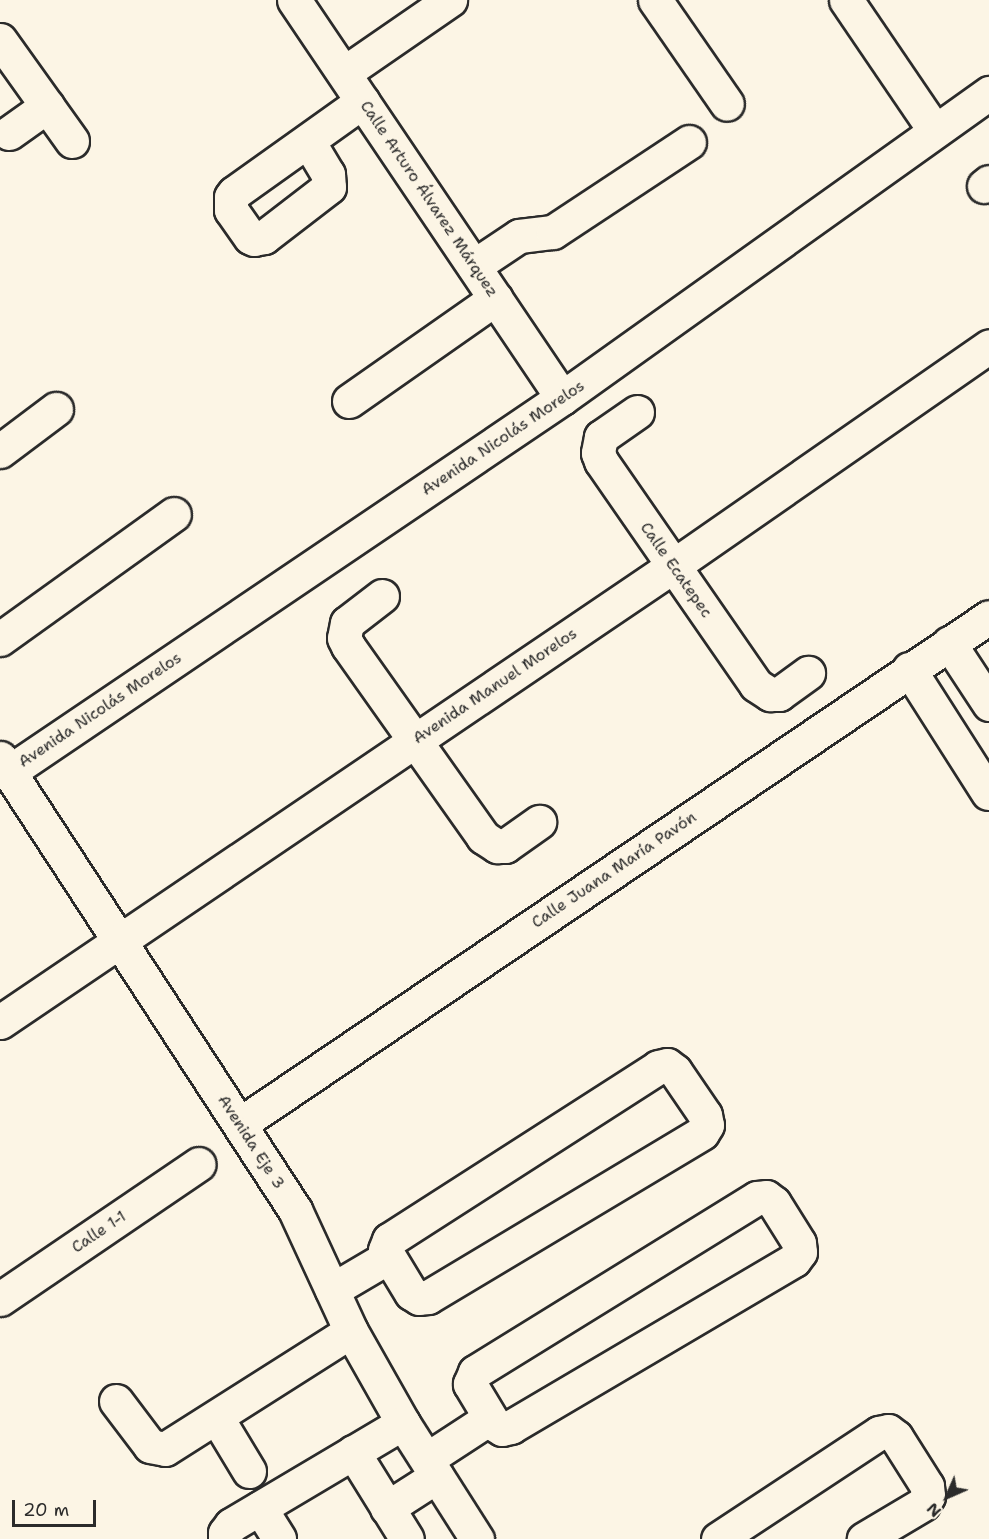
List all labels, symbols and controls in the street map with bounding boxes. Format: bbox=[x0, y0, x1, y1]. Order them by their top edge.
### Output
street label: Calle Arturo Álvarez Márquez bbox=[356, 97, 502, 301]
street label: Avenida Nicolás Morelos bbox=[418, 376, 588, 500]
street label: Calle Ecatepec bbox=[636, 519, 716, 621]
street label: Avenida Manuel Morelos bbox=[409, 624, 581, 748]
street label: Avenida Nicolás Morelos bbox=[15, 648, 185, 772]
street label: Calle Juana María Pavón bbox=[528, 808, 700, 932]
street label: Avenida Eje 3 bbox=[214, 1091, 288, 1193]
street label: Calle 1-1 bbox=[68, 1207, 130, 1257]
north arrow bbox=[917, 1467, 977, 1527]
scale bar bbox=[15, 1488, 99, 1526]
text: 20 m bbox=[23, 1498, 69, 1522]
text: N bbox=[922, 1498, 946, 1522]

